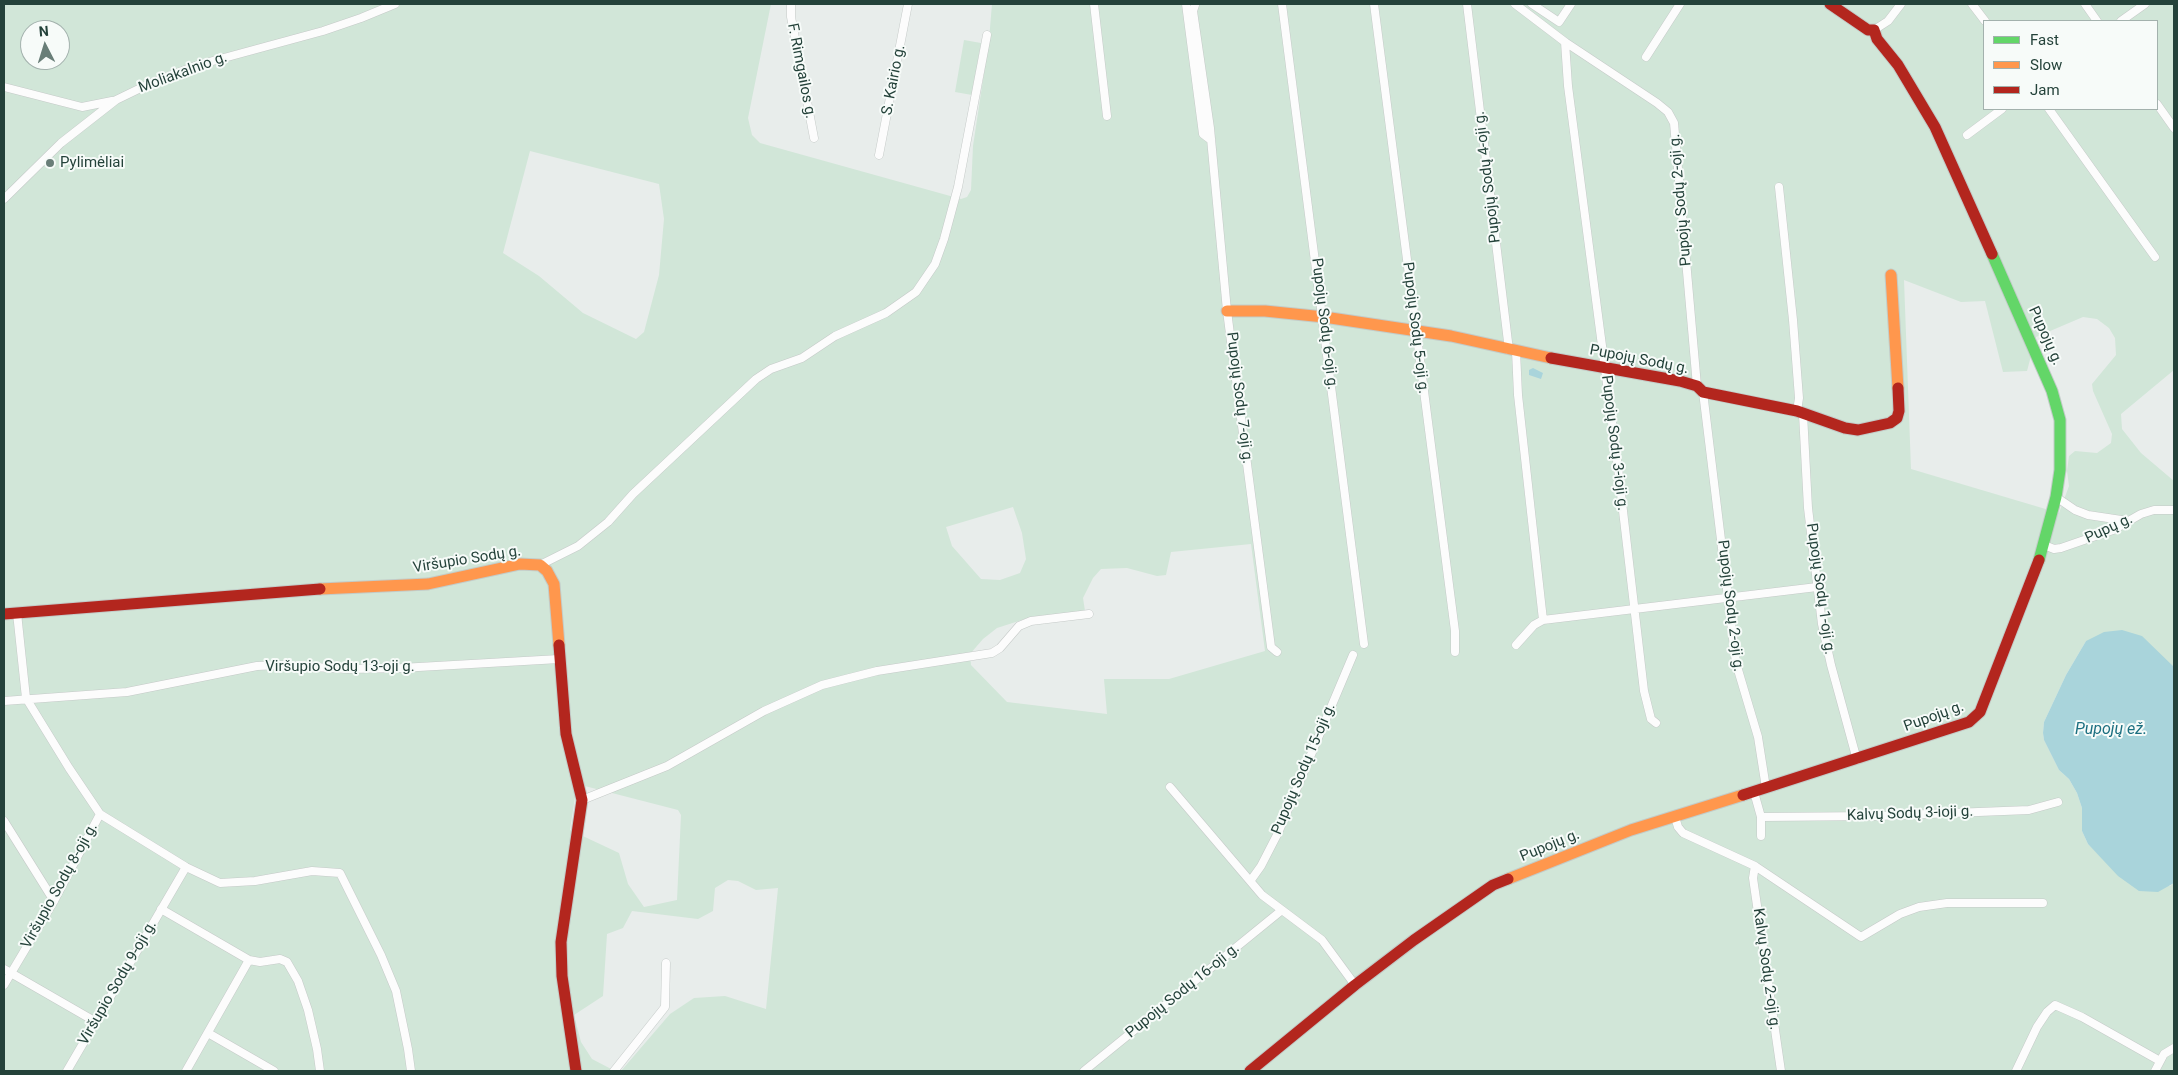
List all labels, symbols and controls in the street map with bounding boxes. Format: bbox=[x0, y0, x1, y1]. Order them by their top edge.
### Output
north arrow bbox=[20, 20, 70, 70]
legend bbox=[1983, 20, 2158, 110]
street label: F. Rimgailos g. bbox=[783, 22, 819, 120]
text: N bbox=[38, 23, 49, 39]
text: Fast bbox=[2030, 31, 2059, 49]
street label: S. Kairio g. bbox=[878, 43, 910, 117]
street label: Moliakalnio g. bbox=[136, 49, 230, 97]
text: Slow bbox=[2030, 56, 2062, 74]
text: Jam bbox=[2030, 81, 2060, 99]
street label: Pupojų Sodų 4-oji g. bbox=[1471, 110, 1505, 244]
street label: Pupojų Sodų 2-oji g. bbox=[1666, 133, 1696, 267]
place label: Pylimėliai bbox=[60, 154, 124, 172]
marker: Pylimėliai bbox=[44, 157, 56, 169]
street label: Pupojų Sodų 6-oji g. bbox=[1307, 257, 1341, 391]
street label: Pupojų Sodų 5-oji g. bbox=[1398, 261, 1432, 395]
street label: Pupojų g. bbox=[2024, 304, 2066, 368]
street label: Pupojų Sodų 7-oji g. bbox=[1222, 331, 1256, 465]
street label: Pupojų Sodų g. bbox=[1588, 342, 1690, 378]
street label: Pupojų Sodų 3-ioji g. bbox=[1597, 374, 1631, 512]
street label: Pupų g. bbox=[2082, 510, 2136, 548]
street label: Pupojų Sodų 1-oji g. bbox=[1802, 522, 1838, 656]
street label: Pupojų Sodų 2-oji g. bbox=[1713, 539, 1747, 673]
street label: Viršupio Sodų g. bbox=[412, 543, 522, 577]
street label: Viršupio Sodų 13-oji g. bbox=[265, 658, 415, 676]
street label: Pupojų g. bbox=[1901, 698, 1967, 736]
street label: Pupojų Sodų 15-oji g. bbox=[1268, 701, 1340, 837]
water label: Pupojų ež. bbox=[2075, 720, 2147, 740]
street label: Kalvų Sodų 3-ioji g. bbox=[1846, 803, 1974, 825]
street label: Viršupio Sodų 8-oji g. bbox=[18, 820, 102, 952]
street label: Pupojų g. bbox=[1518, 826, 1582, 866]
street label: Kalvų Sodų 2-oji g. bbox=[1749, 907, 1783, 1031]
street label: Viršupio Sodų 9-oji g. bbox=[75, 917, 161, 1049]
street label: Pupojų Sodų 16-oji g. bbox=[1123, 940, 1243, 1042]

